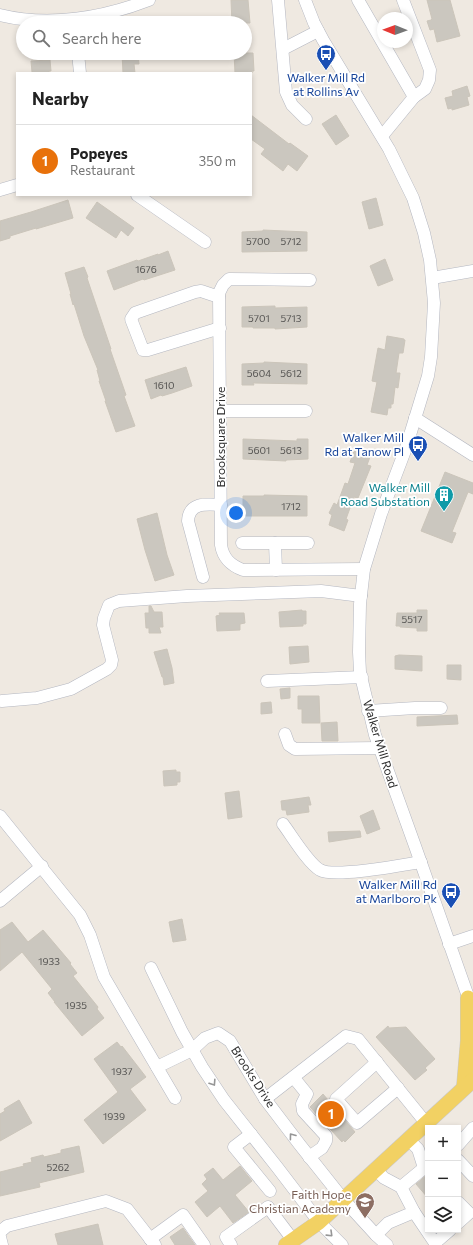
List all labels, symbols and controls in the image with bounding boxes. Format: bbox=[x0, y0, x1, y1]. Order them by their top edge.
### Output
north arrow bbox=[377, 12, 413, 48]
search box bbox=[16, 16, 252, 60]
icon: search bbox=[30, 27, 52, 49]
text: Search here bbox=[62, 29, 141, 47]
bus stop icon: Walker Mill Rd at Rollins Av bbox=[315, 43, 337, 71]
place label: Walker Mill Rd at Rollins Av bbox=[287, 70, 365, 98]
text: Nearby bbox=[32, 88, 89, 109]
text: Popeyes bbox=[70, 144, 128, 162]
text: 1 bbox=[42, 153, 48, 169]
text: 350 m bbox=[199, 153, 236, 169]
text: Restaurant bbox=[70, 162, 135, 178]
house number: 5700 bbox=[246, 235, 270, 247]
house number: 5712 bbox=[281, 235, 302, 247]
house number: 1676 bbox=[135, 263, 157, 275]
house number: 5701 bbox=[248, 312, 270, 324]
house number: 5713 bbox=[280, 312, 302, 324]
house number: 5604 bbox=[247, 367, 271, 379]
house number: 5612 bbox=[280, 367, 302, 379]
house number: 1610 bbox=[153, 379, 175, 391]
street label: Brooksquare Drive bbox=[213, 387, 227, 487]
place label: Walker Mill Rd at Tanow Pl bbox=[324, 430, 404, 458]
bus stop icon: Walker Mill Rd at Tanow Pl bbox=[407, 434, 429, 462]
house number: 5601 bbox=[248, 444, 270, 456]
house number: 5613 bbox=[280, 444, 302, 456]
place label: Walker Mill Road Substation bbox=[340, 480, 430, 508]
building icon: Walker Mill Road Substation bbox=[433, 484, 455, 512]
house number: 1712 bbox=[281, 500, 301, 512]
your location bbox=[226, 503, 246, 523]
house number: 5517 bbox=[401, 613, 423, 625]
street label: Walker Mill Road bbox=[361, 698, 401, 790]
place label: Walker Mill Rd at Marlboro Pk bbox=[356, 877, 437, 905]
bus stop icon: Walker Mill Rd at Marlboro Pk bbox=[440, 881, 462, 909]
house number: 1933 bbox=[38, 955, 60, 967]
house number: 1935 bbox=[65, 999, 87, 1011]
street label: Brooks Drive bbox=[229, 1043, 279, 1110]
house number: 1937 bbox=[111, 1065, 133, 1077]
one-way arrow bbox=[208, 1079, 215, 1086]
pin: 1 bbox=[318, 1099, 344, 1129]
house number: 1939 bbox=[103, 1110, 125, 1122]
map controls bbox=[425, 1125, 461, 1233]
button: + bbox=[425, 1125, 461, 1161]
one-way arrow bbox=[290, 1133, 297, 1140]
house number: 5262 bbox=[47, 1161, 70, 1173]
button: − bbox=[425, 1161, 461, 1197]
place label: Faith Hope Christian Academy bbox=[249, 1187, 351, 1215]
school or university icon: Faith Hope Christian Academy bbox=[354, 1191, 376, 1219]
button: layers bbox=[425, 1197, 461, 1233]
one-way arrow bbox=[325, 1229, 333, 1236]

